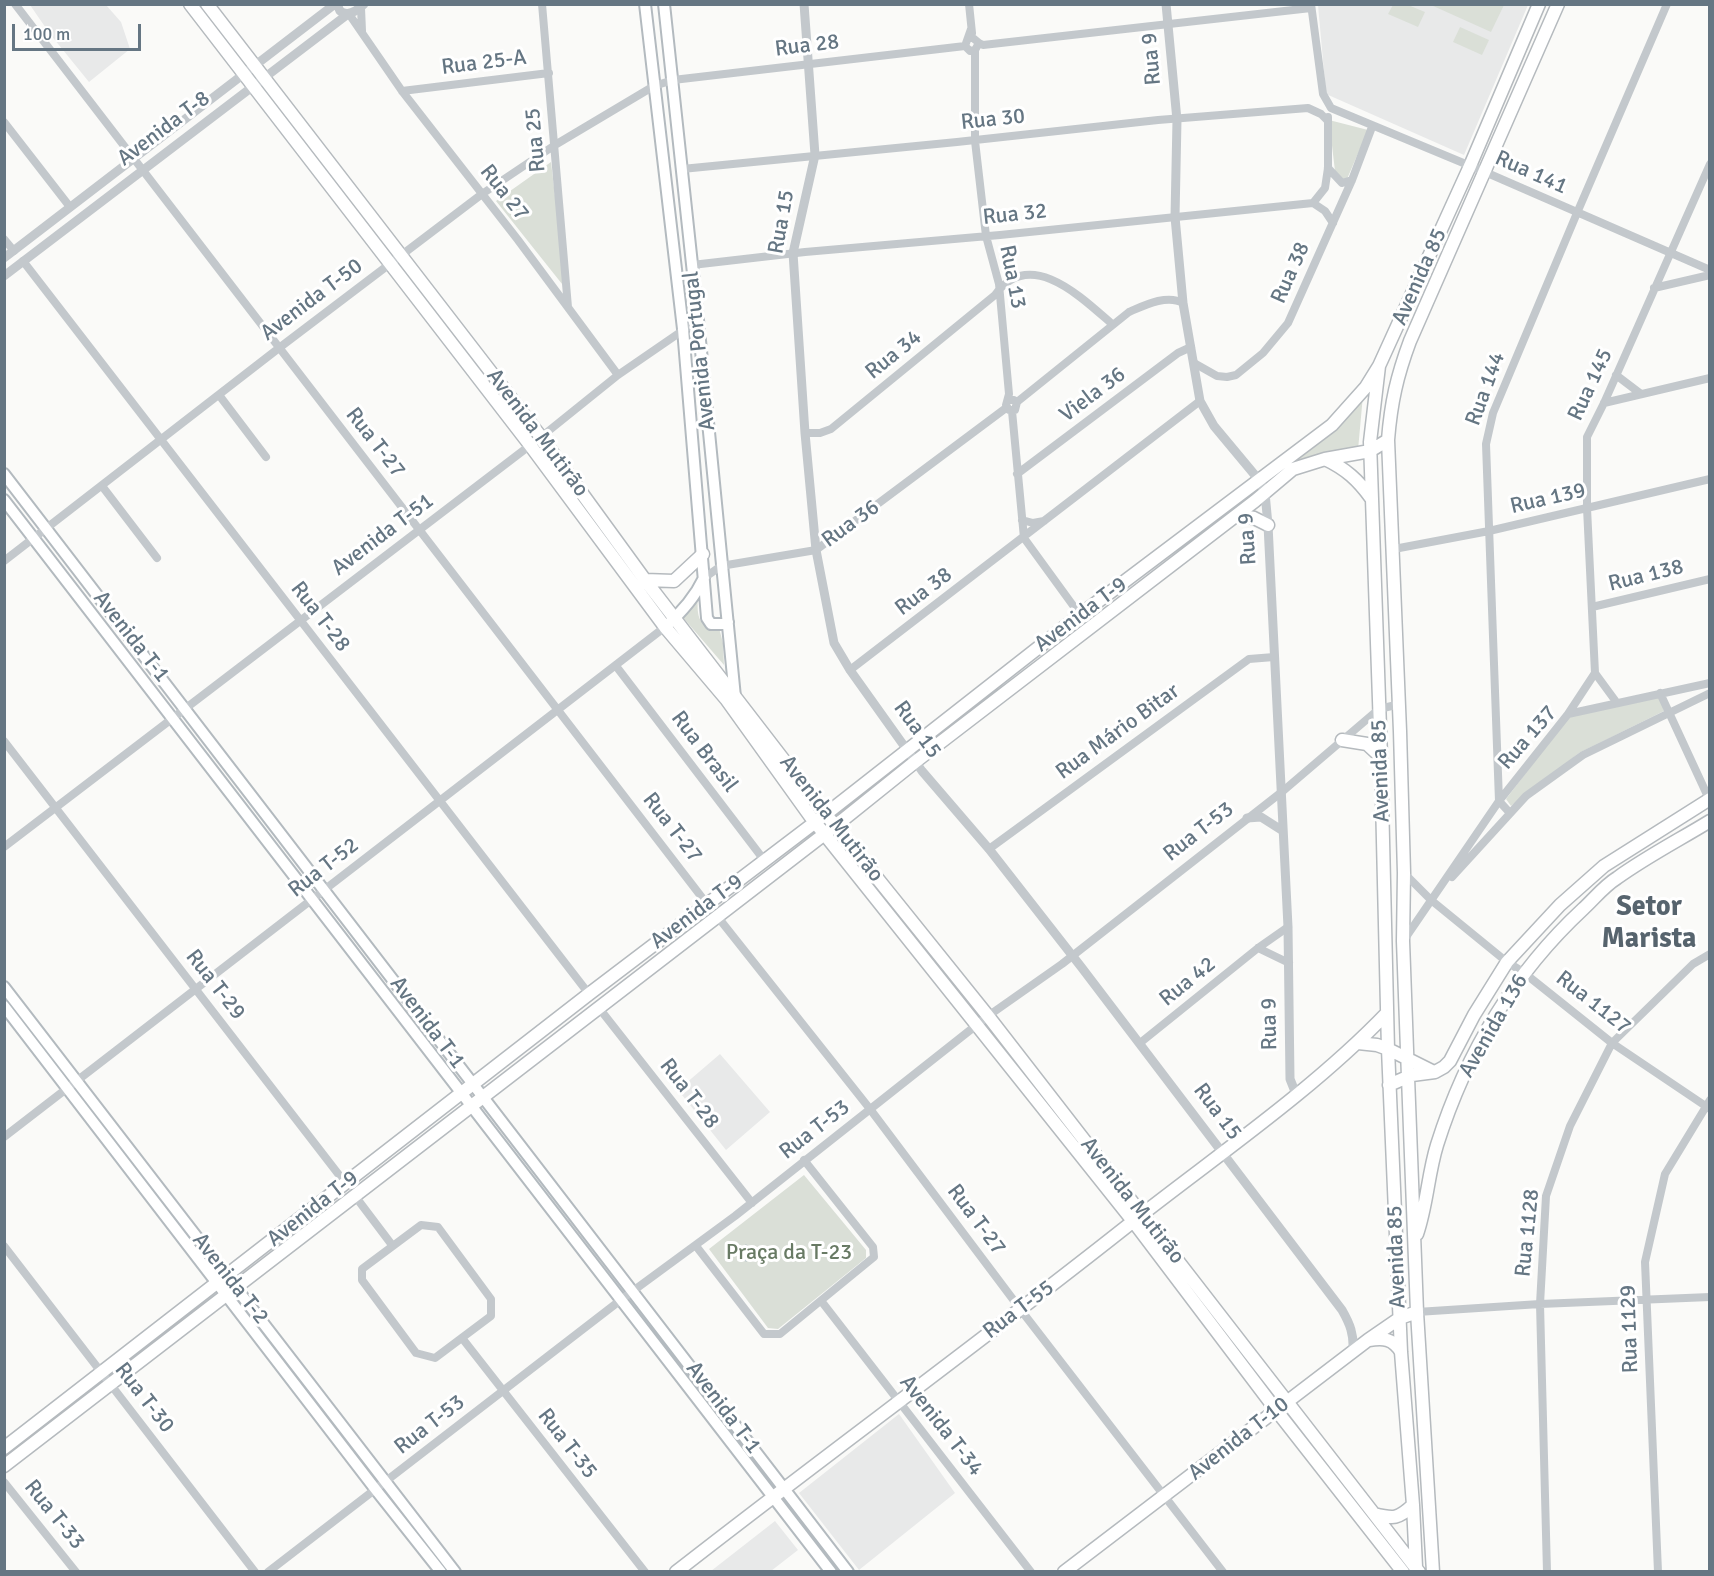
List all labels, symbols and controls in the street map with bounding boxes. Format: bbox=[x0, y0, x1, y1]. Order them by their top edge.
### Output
scale bar bbox=[15, 12, 144, 50]
text: 100 m bbox=[23, 23, 70, 45]
street label: Rua 28 bbox=[773, 29, 841, 63]
street label: Rua 9 bbox=[1137, 32, 1167, 86]
street label: Rua 25-A bbox=[440, 45, 528, 81]
street label: Avenida T-8 bbox=[113, 86, 215, 172]
street label: Rua 30 bbox=[960, 104, 1026, 136]
street label: Rua 25 bbox=[520, 107, 552, 173]
street label: Rua 141 bbox=[1491, 145, 1571, 201]
street label: Rua 27 bbox=[474, 159, 534, 227]
street label: Rua 15 bbox=[763, 188, 801, 256]
street label: Rua 32 bbox=[982, 199, 1048, 231]
street label: Avenida 85 bbox=[1387, 224, 1453, 330]
street label: Rua 38 bbox=[1266, 238, 1316, 308]
street label: Rua 13 bbox=[993, 243, 1031, 311]
street label: Avenida T-50 bbox=[256, 253, 368, 347]
street label: Avenida Portugal bbox=[678, 270, 722, 432]
street label: Rua 34 bbox=[861, 324, 927, 386]
street label: Rua 145 bbox=[1563, 345, 1619, 425]
street label: Rua 144 bbox=[1461, 349, 1511, 429]
street label: Viela 36 bbox=[1055, 362, 1131, 428]
street label: Avenida Mutirão bbox=[480, 364, 594, 502]
street label: Rua T-27 bbox=[339, 403, 411, 483]
street label: Rua 139 bbox=[1508, 478, 1588, 520]
street label: Avenida T-51 bbox=[327, 488, 439, 582]
street label: Rua 36 bbox=[817, 494, 885, 554]
street label: Rua 9 bbox=[1233, 512, 1263, 566]
street label: Rua 138 bbox=[1606, 554, 1686, 598]
street label: Rua 38 bbox=[890, 562, 958, 622]
street label: Avenida T-9 bbox=[1030, 572, 1132, 658]
street label: Rua T-28 bbox=[284, 577, 356, 657]
street label: Avenida T-1 bbox=[87, 586, 175, 688]
street label: Rua Mário Bitar bbox=[1051, 678, 1185, 786]
street label: Rua 15 bbox=[887, 696, 947, 764]
street label: Rua 137 bbox=[1493, 701, 1563, 775]
street label: Rua Brasil bbox=[665, 706, 743, 798]
street label: Avenida 85 bbox=[1366, 719, 1396, 823]
street label: Avenida Mutirão bbox=[773, 750, 889, 888]
street label: Rua T-27 bbox=[636, 788, 708, 868]
street label: Rua T-53 bbox=[1159, 796, 1239, 868]
street label: Rua T-52 bbox=[284, 832, 364, 904]
street label: Avenida T-9 bbox=[646, 869, 748, 955]
district label: Setor Marista bbox=[1602, 891, 1696, 957]
street label: Rua T-29 bbox=[179, 945, 251, 1025]
street label: Rua 42 bbox=[1155, 951, 1221, 1013]
street label: Rua 1127 bbox=[1550, 965, 1636, 1041]
street label: Avenida 136 bbox=[1454, 970, 1534, 1082]
street label: Avenida T-1 bbox=[384, 972, 470, 1074]
street label: Rua 9 bbox=[1256, 997, 1284, 1051]
street label: Rua T-28 bbox=[653, 1054, 725, 1134]
street label: Rua 15 bbox=[1187, 1078, 1247, 1146]
street label: Rua T-53 bbox=[775, 1094, 855, 1166]
street label: Avenida Mutirão bbox=[1074, 1132, 1190, 1270]
street label: Avenida T-9 bbox=[262, 1165, 364, 1253]
street label: Rua T-27 bbox=[941, 1179, 1011, 1261]
street label: Rua 1128 bbox=[1510, 1188, 1546, 1278]
street label: Avenida 85 bbox=[1382, 1205, 1412, 1309]
street label: Avenida T-2 bbox=[186, 1228, 274, 1330]
park label: Praça da T-23 bbox=[726, 1240, 852, 1266]
street label: Rua T-55 bbox=[978, 1275, 1060, 1345]
street label: Rua 1129 bbox=[1615, 1284, 1645, 1374]
street label: Avenida T-1 bbox=[680, 1357, 766, 1459]
street label: Rua T-30 bbox=[108, 1358, 180, 1438]
street label: Avenida T-34 bbox=[893, 1370, 989, 1482]
street label: Rua T-53 bbox=[390, 1389, 470, 1461]
street label: Avenida T-10 bbox=[1183, 1391, 1295, 1487]
street label: Rua T-35 bbox=[531, 1404, 603, 1484]
street label: Rua T-33 bbox=[18, 1475, 90, 1555]

